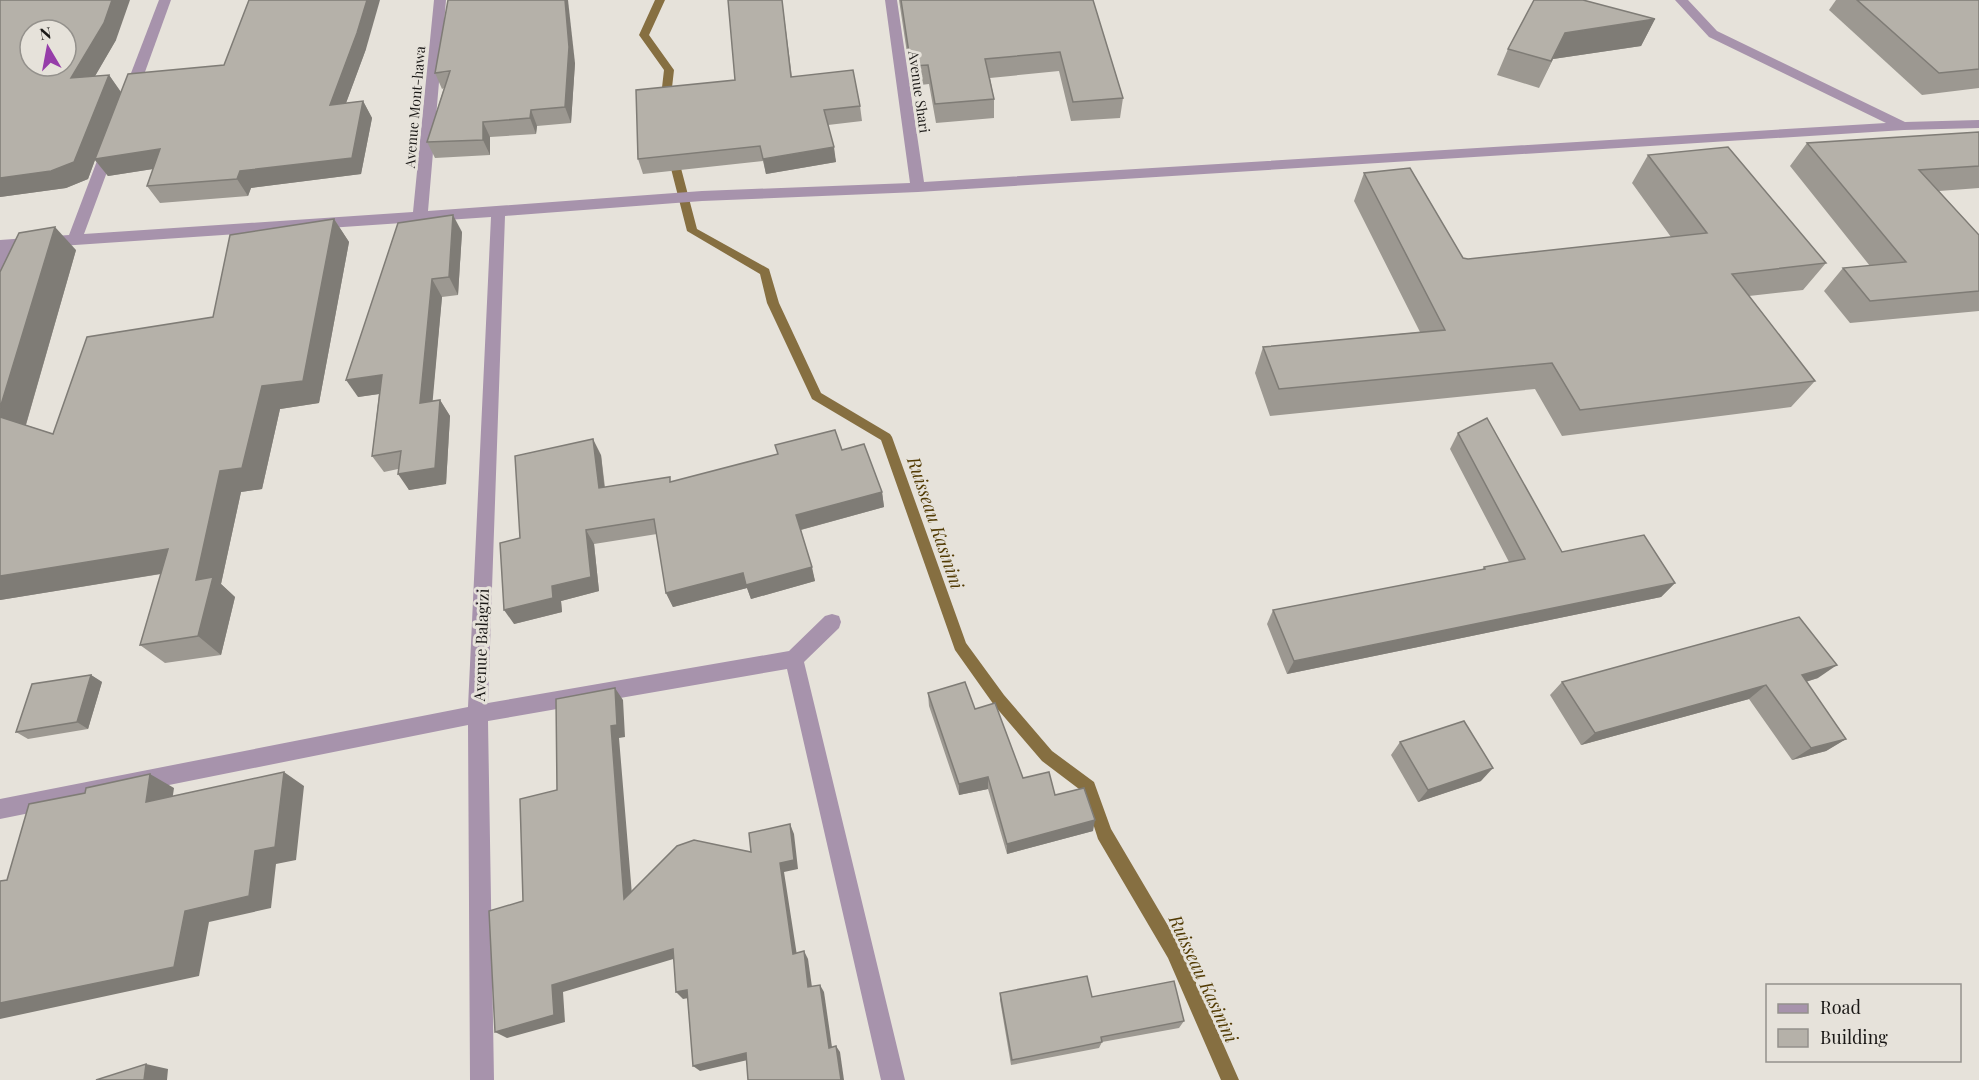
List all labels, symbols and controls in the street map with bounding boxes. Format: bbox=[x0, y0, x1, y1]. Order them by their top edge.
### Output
north arrow bbox=[18, 18, 78, 78]
text: N bbox=[38, 21, 53, 44]
street label: Avenue Mont-hawa bbox=[400, 45, 429, 170]
street label: Avenue Shari bbox=[904, 49, 935, 134]
water label: Ruisseau Kasinini bbox=[902, 452, 970, 593]
street label: Avenue Balagizi bbox=[468, 588, 493, 703]
water label: Ruisseau Kasinini bbox=[1163, 910, 1244, 1047]
legend bbox=[1766, 984, 1961, 1062]
text: Road bbox=[1820, 995, 1861, 1019]
text: Building bbox=[1820, 1025, 1888, 1049]

